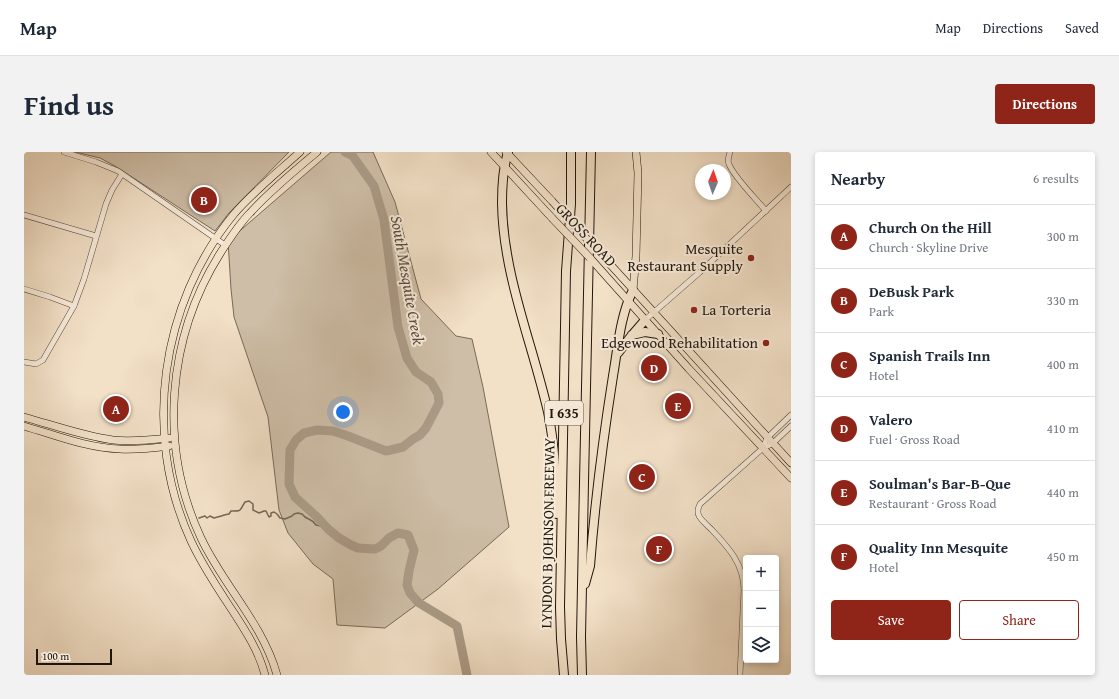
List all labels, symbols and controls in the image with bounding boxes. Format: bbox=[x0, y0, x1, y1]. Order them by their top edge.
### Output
text: Map bbox=[20, 14, 57, 42]
text: Map bbox=[935, 18, 961, 38]
text: Directions bbox=[983, 18, 1043, 38]
text: Saved bbox=[1065, 18, 1099, 38]
text: Find us bbox=[24, 84, 114, 125]
button: Directions bbox=[995, 84, 1095, 124]
north arrow bbox=[695, 164, 731, 200]
text: Nearby bbox=[831, 166, 885, 191]
text: 6 results bbox=[1033, 169, 1079, 188]
pin: B bbox=[191, 185, 217, 215]
street label: GROSS ROAD bbox=[551, 198, 621, 271]
water label: South Mesquite Creek bbox=[385, 213, 431, 347]
text: Church On the Hill bbox=[869, 217, 992, 238]
text: A bbox=[840, 227, 848, 246]
text: 300 m bbox=[1047, 227, 1079, 246]
place label: Mesquite Restaurant Supply bbox=[627, 238, 744, 276]
text: Church · Skyline Drive bbox=[869, 238, 988, 257]
marker: Mesquite Restaurant Supply bbox=[746, 253, 756, 263]
text: DeBusk Park bbox=[869, 281, 954, 302]
text: B bbox=[840, 291, 848, 310]
text: 330 m bbox=[1047, 291, 1079, 310]
place label: La Torteria bbox=[702, 299, 771, 320]
text: Park bbox=[869, 302, 894, 321]
marker: La Torteria bbox=[689, 305, 699, 315]
place label: Edgewood Rehabilitation bbox=[601, 332, 759, 353]
marker: Edgewood Rehabilitation bbox=[761, 338, 771, 348]
text: Spanish Trails Inn bbox=[869, 345, 990, 366]
pin: D bbox=[641, 353, 667, 383]
text: C bbox=[840, 355, 848, 374]
text: 400 m bbox=[1047, 355, 1079, 374]
text: Hotel bbox=[869, 366, 899, 385]
pin: E bbox=[665, 391, 691, 421]
pin: A bbox=[103, 394, 129, 424]
road number: I 635 bbox=[545, 401, 583, 425]
your location bbox=[333, 402, 353, 422]
text: Valero bbox=[869, 409, 913, 430]
text: D bbox=[840, 419, 848, 438]
text: 410 m bbox=[1047, 419, 1079, 438]
text: Fuel · Gross Road bbox=[869, 430, 960, 449]
street label: LYNDON B JOHNSON FREEWAY bbox=[535, 437, 560, 629]
pin: C bbox=[629, 462, 655, 492]
text: Soulman's Bar-B-Que bbox=[869, 473, 1011, 494]
text: E bbox=[841, 483, 847, 502]
text: 440 m bbox=[1047, 483, 1079, 502]
text: Restaurant · Gross Road bbox=[869, 494, 997, 513]
pin: F bbox=[646, 534, 672, 564]
text: Quality Inn Mesquite bbox=[869, 537, 1008, 558]
text: F bbox=[841, 547, 847, 566]
text: 450 m bbox=[1047, 547, 1079, 566]
map controls bbox=[743, 555, 779, 663]
button: + bbox=[743, 555, 779, 591]
text: Hotel bbox=[869, 558, 899, 577]
button: − bbox=[743, 591, 779, 627]
button: Save bbox=[831, 600, 951, 640]
button: Share bbox=[959, 600, 1079, 640]
button: layers bbox=[743, 627, 779, 663]
scale bar bbox=[36, 647, 112, 666]
text: 100 m bbox=[42, 648, 69, 664]

